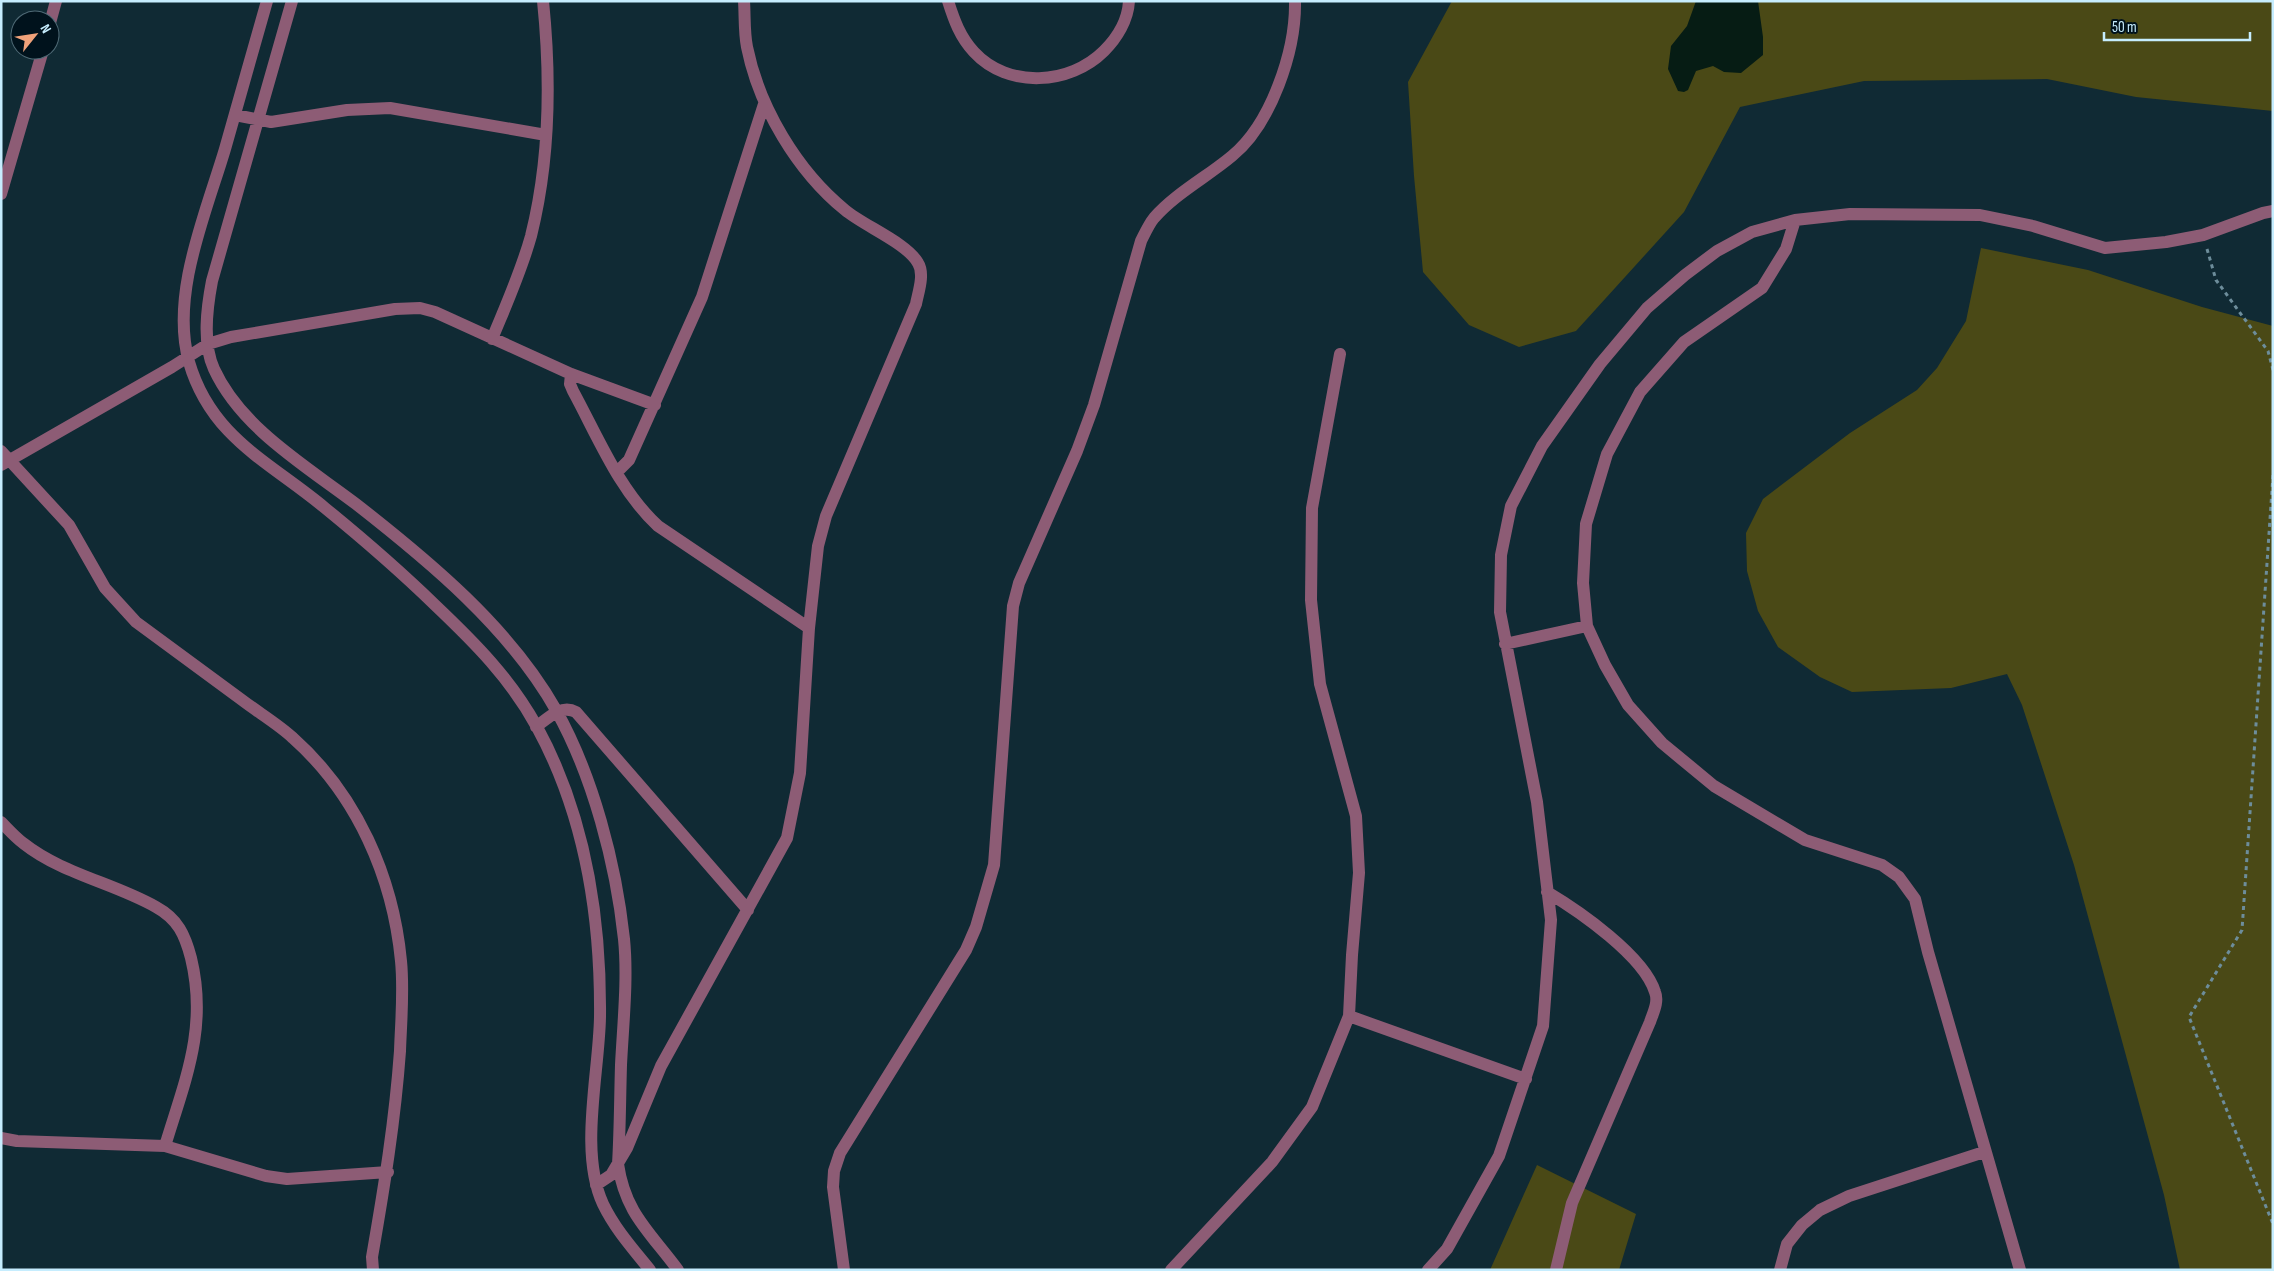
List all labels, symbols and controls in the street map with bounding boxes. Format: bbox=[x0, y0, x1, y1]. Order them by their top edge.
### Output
north arrow bbox=[10, 10, 60, 60]
scale bar bbox=[2104, 10, 2250, 42]
text: 50 m bbox=[2112, 18, 2137, 37]
text: N bbox=[37, 21, 55, 36]

